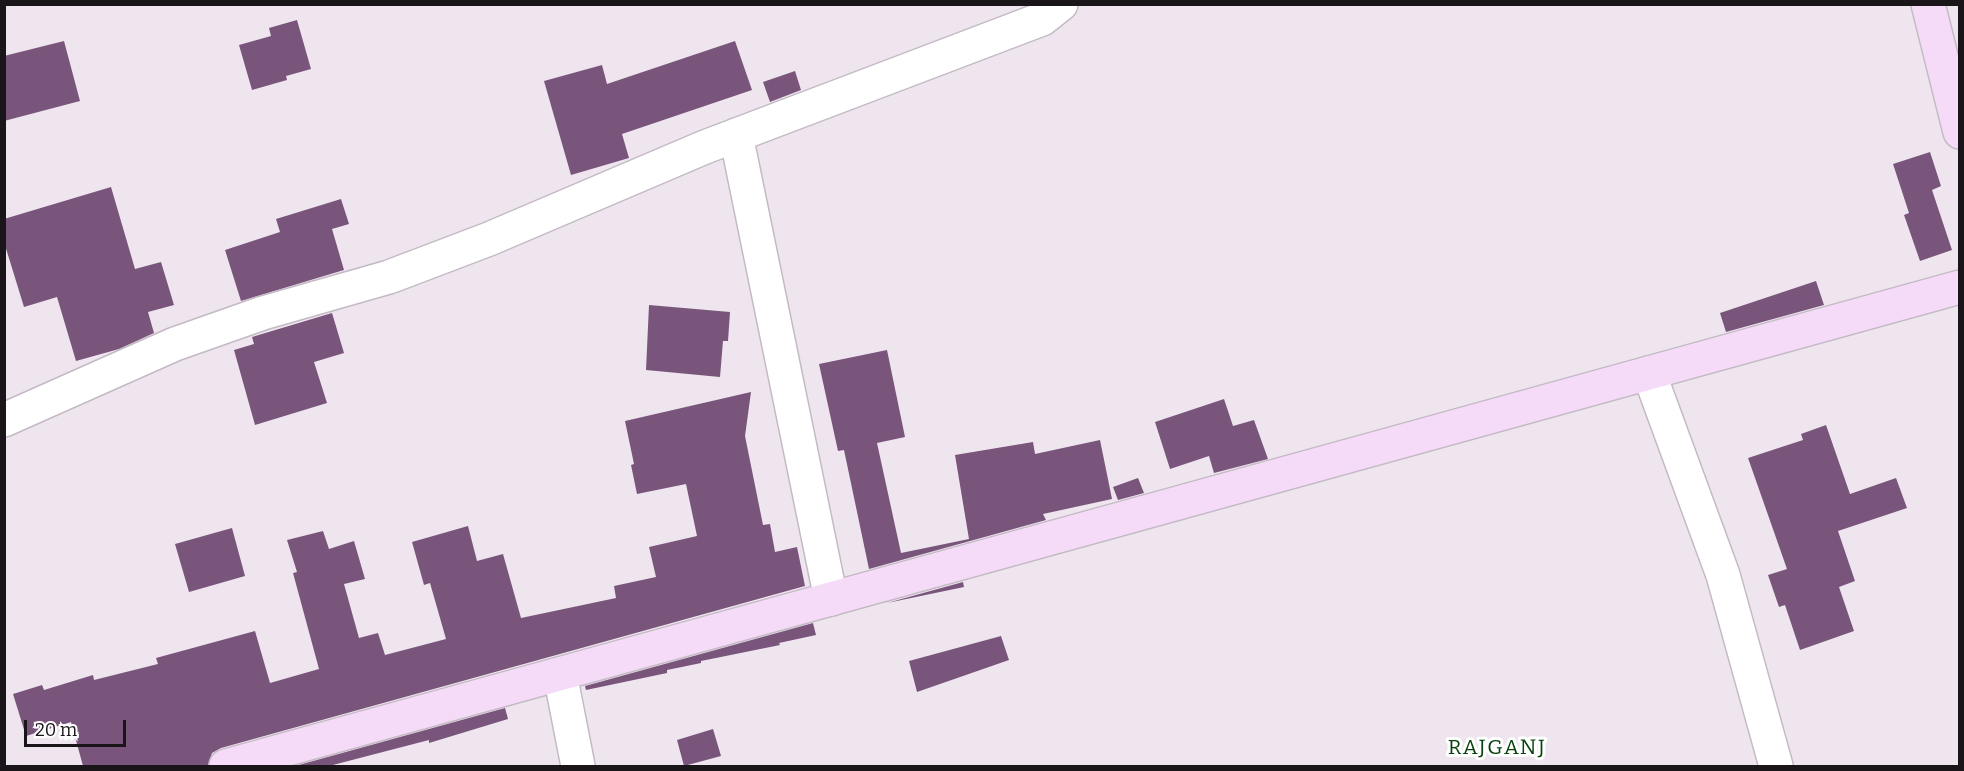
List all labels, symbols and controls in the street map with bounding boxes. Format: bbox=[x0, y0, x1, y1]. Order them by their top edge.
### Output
scale bar bbox=[27, 708, 129, 746]
text: 20 m bbox=[35, 719, 77, 741]
district label: RAJGANJ bbox=[1448, 735, 1546, 761]

